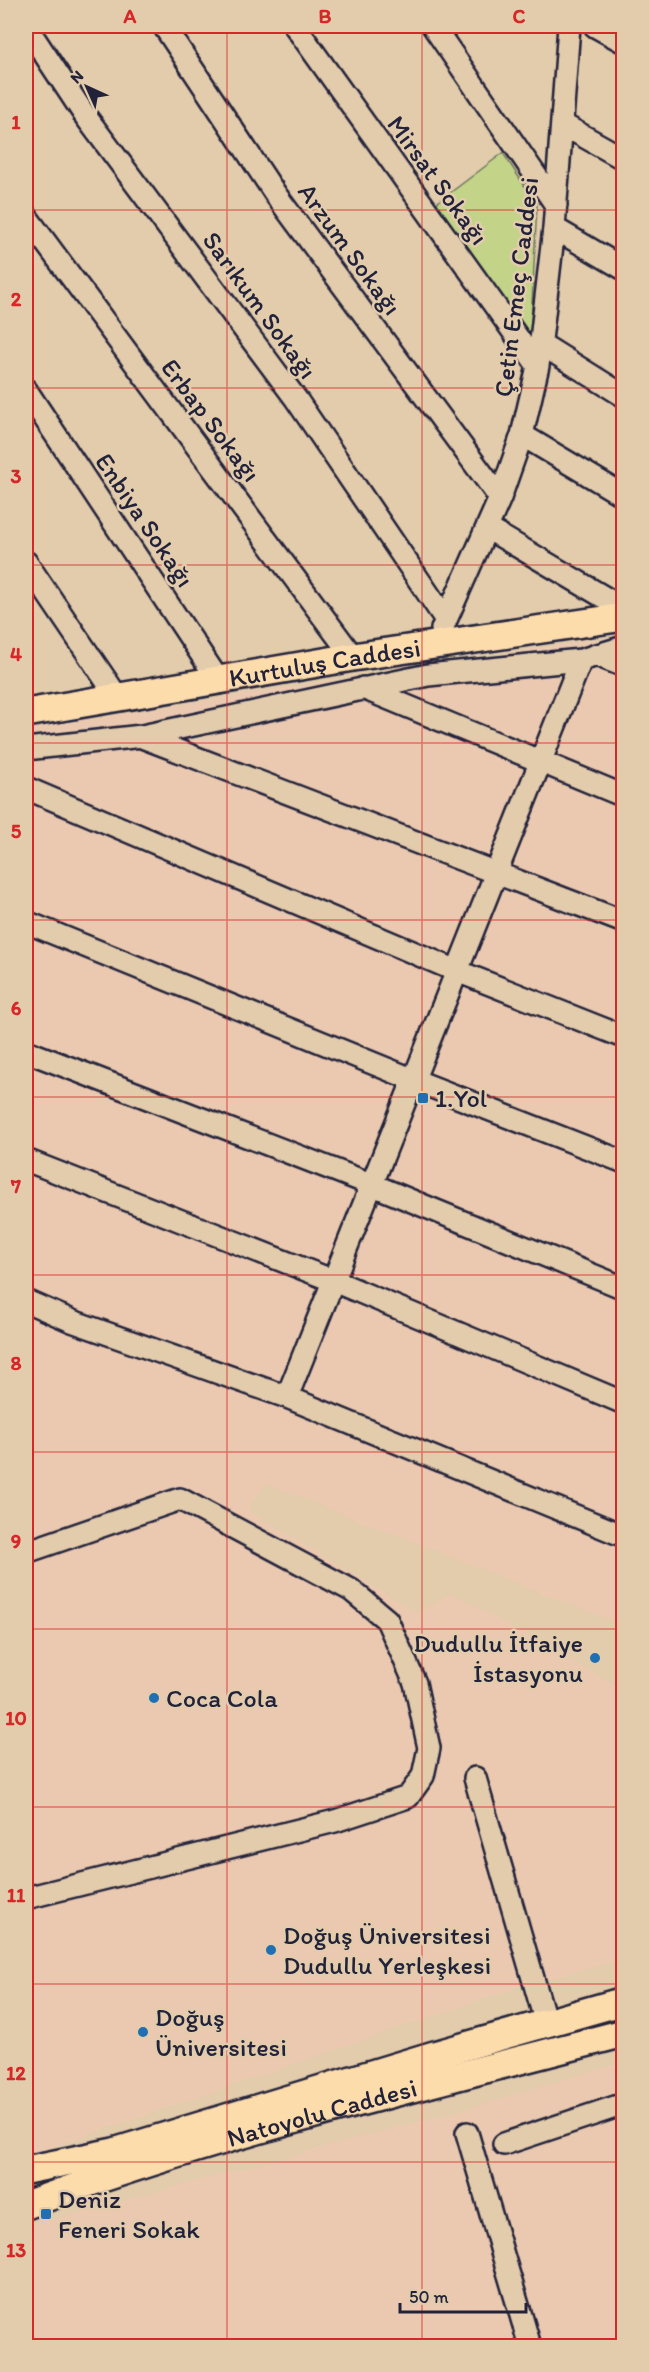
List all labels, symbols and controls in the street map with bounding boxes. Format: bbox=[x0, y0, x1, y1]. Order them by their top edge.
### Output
text: A bbox=[123, 4, 137, 28]
text: B bbox=[319, 4, 332, 28]
text: C bbox=[513, 4, 526, 28]
north arrow bbox=[57, 57, 117, 117]
text: N bbox=[66, 66, 87, 87]
street label: Mirsat Sokağı bbox=[380, 109, 496, 251]
text: 1 bbox=[11, 110, 21, 134]
street label: Çetin Emeç Caddesi bbox=[487, 175, 545, 399]
street label: Arzum Sokağı bbox=[291, 177, 409, 321]
street label: Sarıkum Sokağı bbox=[196, 225, 324, 385]
text: 2 bbox=[11, 287, 22, 311]
street label: Erbap Sokağı bbox=[154, 352, 268, 488]
street label: Enbiya Sokağı bbox=[88, 447, 202, 593]
text: 3 bbox=[11, 464, 22, 488]
street label: Kurtuluş Caddesi bbox=[227, 631, 423, 694]
text: 4 bbox=[10, 642, 22, 666]
text: 5 bbox=[11, 819, 22, 843]
text: 6 bbox=[11, 996, 22, 1020]
place label: 1.Yol bbox=[435, 1082, 487, 1114]
marker: 1.Yol bbox=[416, 1091, 430, 1105]
text: 7 bbox=[10, 1174, 21, 1198]
text: 8 bbox=[11, 1351, 22, 1375]
text: 9 bbox=[11, 1529, 21, 1553]
place label: Dudullu İtfaiye İstasyonu bbox=[414, 1627, 583, 1689]
marker: Dudullu İtfaiye İstasyonu bbox=[588, 1651, 602, 1665]
place label: Coca Cola bbox=[166, 1682, 278, 1714]
marker: Coca Cola bbox=[147, 1691, 161, 1705]
text: 10 bbox=[5, 1706, 27, 1730]
text: 11 bbox=[7, 1883, 26, 1907]
place label: Doğuş Üniversitesi Dudullu Yerleşkesi bbox=[283, 1919, 491, 1981]
marker: Doğuş Üniversitesi Dudullu Yerleşkesi bbox=[264, 1943, 278, 1957]
place label: Doğuş Üniversitesi bbox=[155, 2001, 287, 2063]
marker: Doğuş Üniversitesi bbox=[136, 2025, 150, 2039]
text: 12 bbox=[6, 2061, 26, 2085]
street label: Natoyolu Caddesi bbox=[223, 2071, 420, 2154]
place label: Deniz Feneri Sokak bbox=[58, 2183, 200, 2245]
marker: Deniz Feneri Sokak bbox=[39, 2207, 53, 2221]
text: 13 bbox=[6, 2238, 26, 2262]
scale bar bbox=[400, 2276, 526, 2314]
text: 50 m bbox=[409, 2286, 449, 2308]

